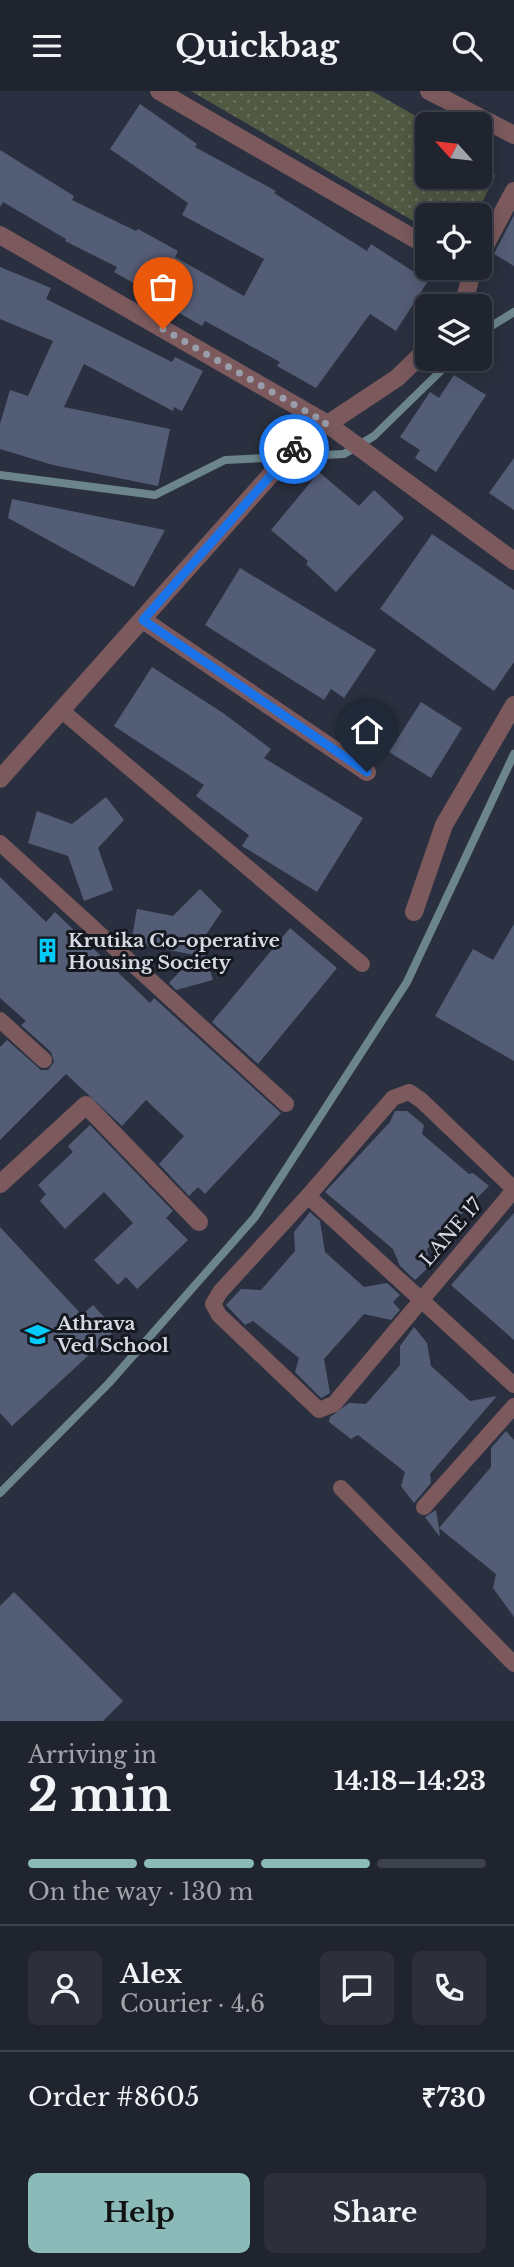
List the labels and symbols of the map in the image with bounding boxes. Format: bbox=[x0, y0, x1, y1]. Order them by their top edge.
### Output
north arrow bbox=[415, 112, 492, 189]
pin bbox=[133, 257, 193, 329]
courier bbox=[259, 414, 329, 484]
pin bbox=[337, 700, 397, 772]
place label: Krutika Co-operative Housing Society bbox=[68, 929, 280, 974]
building icon: Krutika Co-operative Housing Society bbox=[34, 937, 62, 965]
street label: LANE 17 bbox=[415, 1193, 487, 1271]
place label: Athrava Ved School bbox=[56, 1312, 169, 1357]
school or university icon: Athrava Ved School bbox=[23, 1320, 51, 1348]

